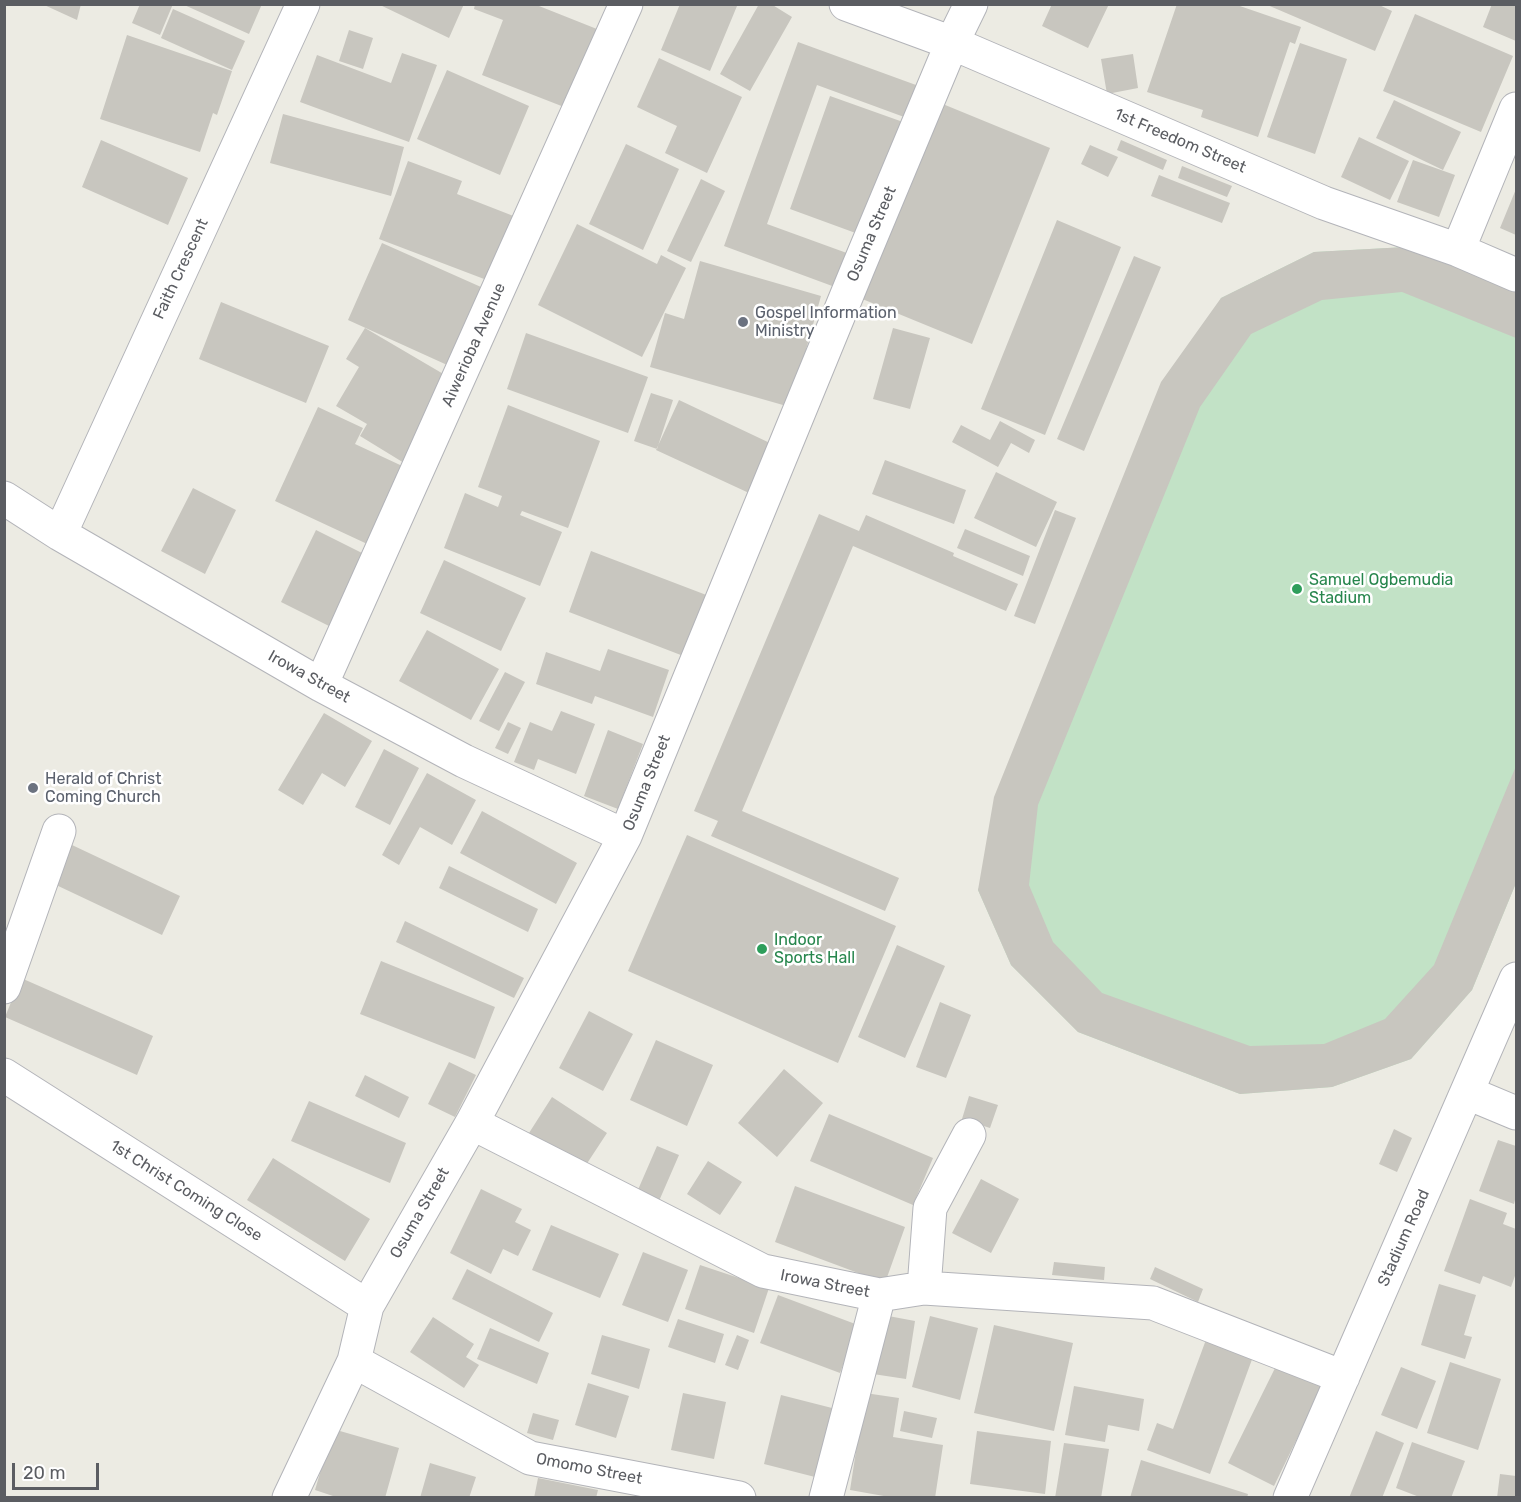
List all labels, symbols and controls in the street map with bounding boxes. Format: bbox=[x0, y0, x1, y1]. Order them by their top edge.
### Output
street label: 1st Freedom Street bbox=[1111, 105, 1249, 177]
street label: Osuma Street bbox=[843, 183, 901, 285]
street label: Faith Crescent bbox=[149, 216, 213, 322]
street label: Aiwerioba Avenue bbox=[438, 280, 510, 410]
place label: Gospel Information Ministry bbox=[755, 303, 897, 341]
marker: Gospel Information Ministry bbox=[736, 315, 750, 329]
place label: Samuel Ogbemudia Stadium bbox=[1309, 570, 1453, 608]
marker: Samuel Ogbemudia Stadium bbox=[1290, 582, 1304, 596]
street label: Irowa Street bbox=[265, 647, 353, 707]
street label: Osuma Street bbox=[619, 732, 675, 834]
place label: Herald of Christ Coming Church bbox=[45, 769, 161, 807]
marker: Herald of Christ Coming Church bbox=[26, 781, 40, 795]
place label: Indoor Sports Hall bbox=[774, 930, 855, 968]
marker: Indoor Sports Hall bbox=[755, 942, 769, 956]
street label: 1st Christ Coming Close bbox=[106, 1136, 266, 1246]
street label: Osuma Street bbox=[386, 1164, 454, 1262]
street label: Stadium Road bbox=[1374, 1187, 1434, 1289]
street label: Irowa Street bbox=[779, 1266, 871, 1302]
street label: Omomo Street bbox=[534, 1449, 644, 1489]
scale bar bbox=[15, 1451, 102, 1489]
text: 20 m bbox=[23, 1462, 65, 1484]

